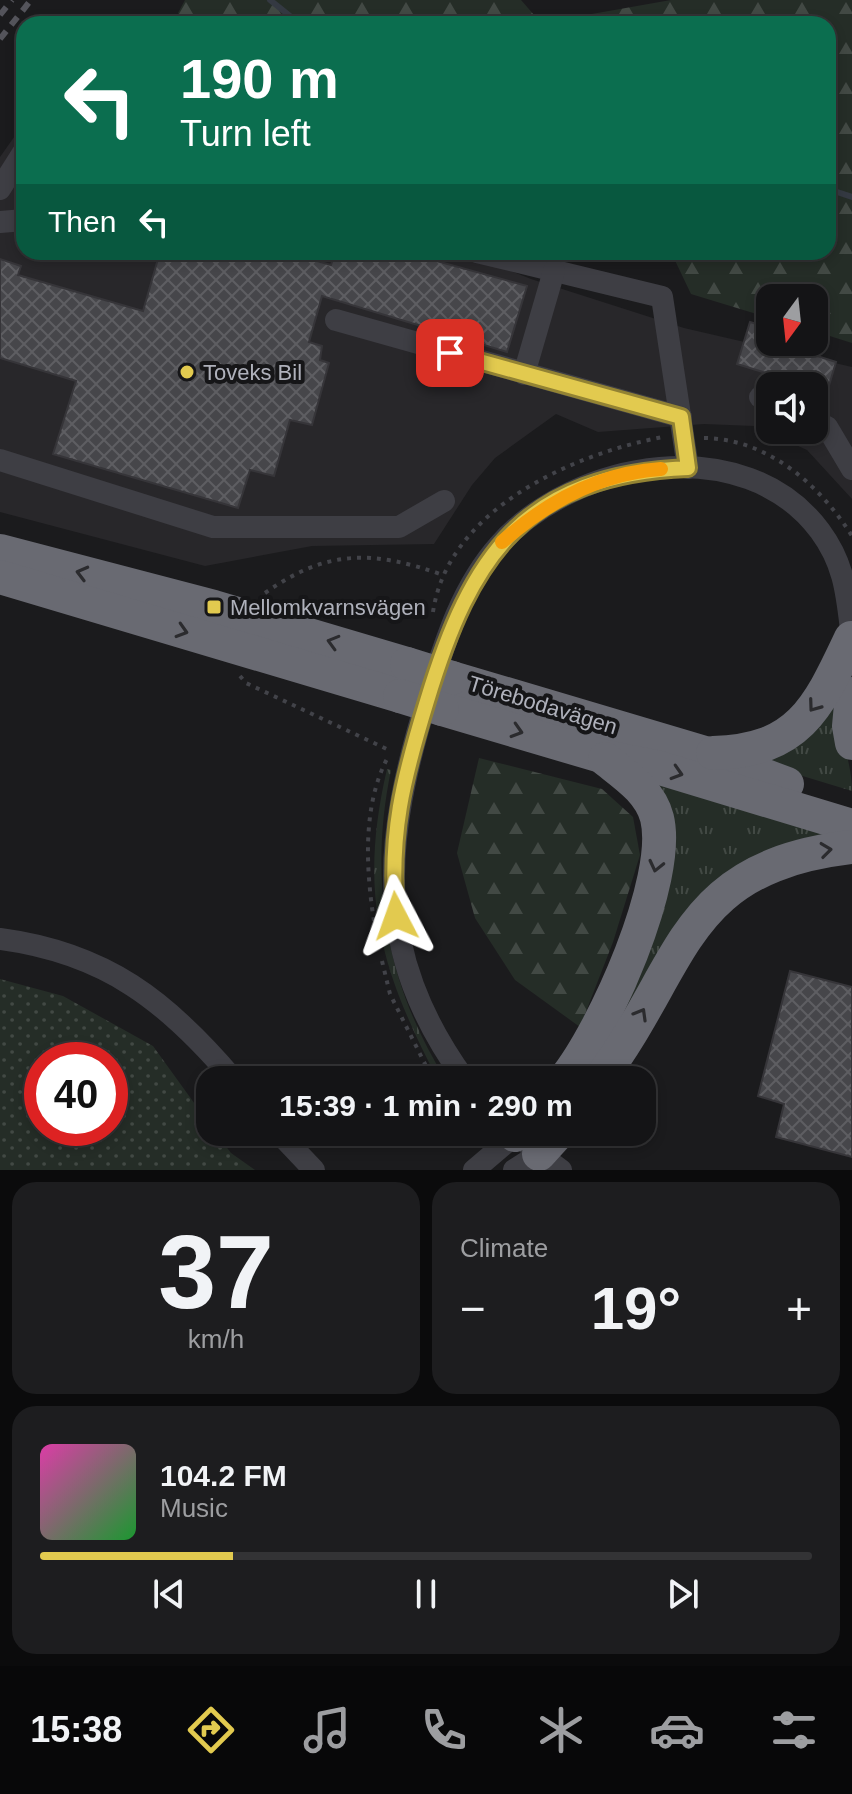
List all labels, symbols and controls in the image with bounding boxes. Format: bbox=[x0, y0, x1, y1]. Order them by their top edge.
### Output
text: 190 m bbox=[180, 47, 339, 110]
icon: left bbox=[48, 48, 152, 152]
text: Turn left bbox=[180, 113, 311, 154]
icon: left bbox=[132, 200, 176, 244]
text: Then bbox=[48, 205, 116, 238]
north arrow bbox=[756, 284, 828, 356]
map controls bbox=[756, 284, 828, 444]
pin bbox=[416, 319, 484, 387]
icon: arrive bbox=[428, 331, 472, 375]
place label: Toveks Bil bbox=[203, 360, 302, 385]
marker: Toveks Bil bbox=[178, 363, 196, 381]
button: sound bbox=[756, 372, 828, 444]
one-way arrow bbox=[76, 565, 90, 582]
place label: Mellomkvarnsvägen bbox=[230, 595, 426, 620]
marker: Mellomkvarnsvägen bbox=[205, 598, 223, 616]
one-way arrow bbox=[175, 622, 188, 638]
one-way arrow bbox=[326, 635, 340, 651]
street label: Törebodavägen bbox=[466, 671, 620, 739]
one-way arrow bbox=[809, 697, 824, 711]
one-way arrow bbox=[510, 722, 523, 738]
one-way arrow bbox=[670, 764, 684, 780]
one-way arrow bbox=[819, 842, 832, 859]
one-way arrow bbox=[648, 859, 665, 873]
position arrow bbox=[354, 874, 438, 958]
one-way arrow bbox=[631, 1008, 647, 1023]
speed limit sign: 40 bbox=[24, 1042, 128, 1146]
text: 15:39 · 1 min · 290 m bbox=[279, 1089, 573, 1122]
text: 37 bbox=[158, 1214, 274, 1330]
text: Climate bbox=[460, 1233, 548, 1263]
text: 19° bbox=[591, 1275, 681, 1342]
text: − bbox=[460, 1284, 486, 1333]
text: + bbox=[786, 1284, 812, 1333]
text: km/h bbox=[188, 1324, 244, 1354]
text: 104.2 FM bbox=[160, 1459, 287, 1492]
text: Music bbox=[160, 1493, 228, 1523]
icon: previous bbox=[147, 1572, 191, 1616]
icon: pause bbox=[404, 1572, 448, 1616]
icon: next bbox=[661, 1572, 705, 1616]
icon: directions bbox=[183, 1702, 239, 1758]
icon: music bbox=[299, 1702, 355, 1758]
icon: phone bbox=[416, 1702, 472, 1758]
icon: climate bbox=[533, 1702, 589, 1758]
icon: car bbox=[649, 1702, 705, 1758]
icon: filters bbox=[766, 1702, 822, 1758]
text: 15:38 bbox=[30, 1709, 122, 1750]

